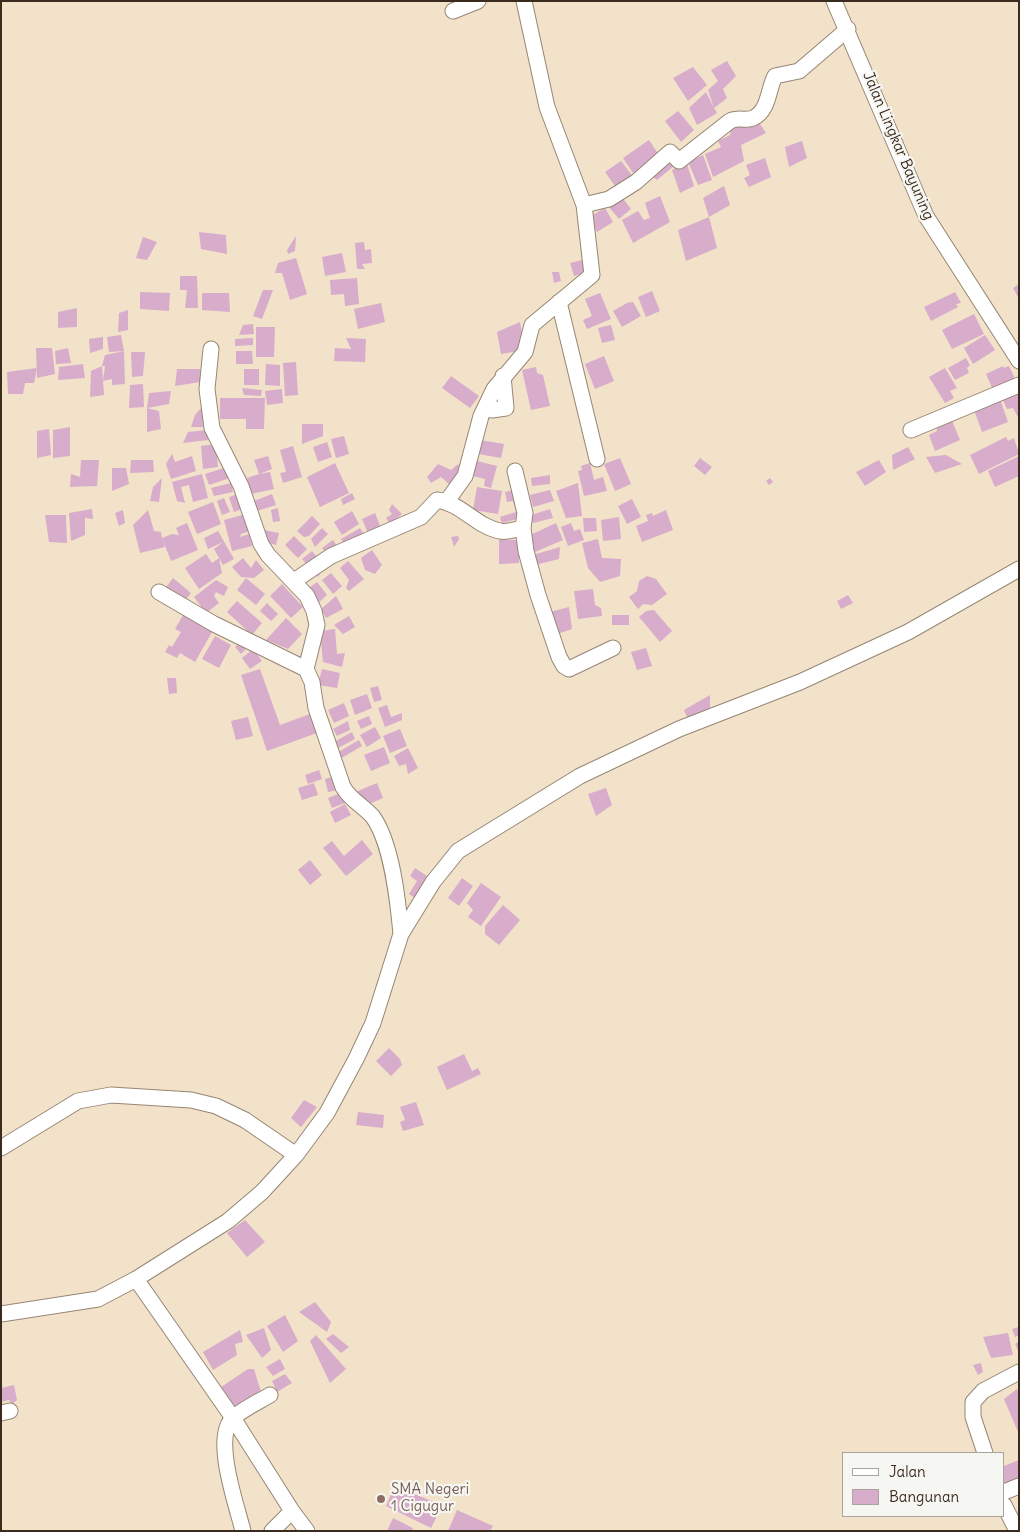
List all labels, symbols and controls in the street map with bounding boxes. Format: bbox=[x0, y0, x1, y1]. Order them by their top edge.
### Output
street label: Jalan Lingkar Bayuning bbox=[859, 69, 937, 223]
legend bbox=[842, 1452, 1005, 1517]
text: Jalan bbox=[889, 1462, 926, 1481]
place label: SMA Negeri 1 Cigugur bbox=[391, 1481, 469, 1516]
text: Bangunan bbox=[889, 1487, 959, 1506]
marker: SMA Negeri 1 Cigugur bbox=[375, 1493, 387, 1505]

